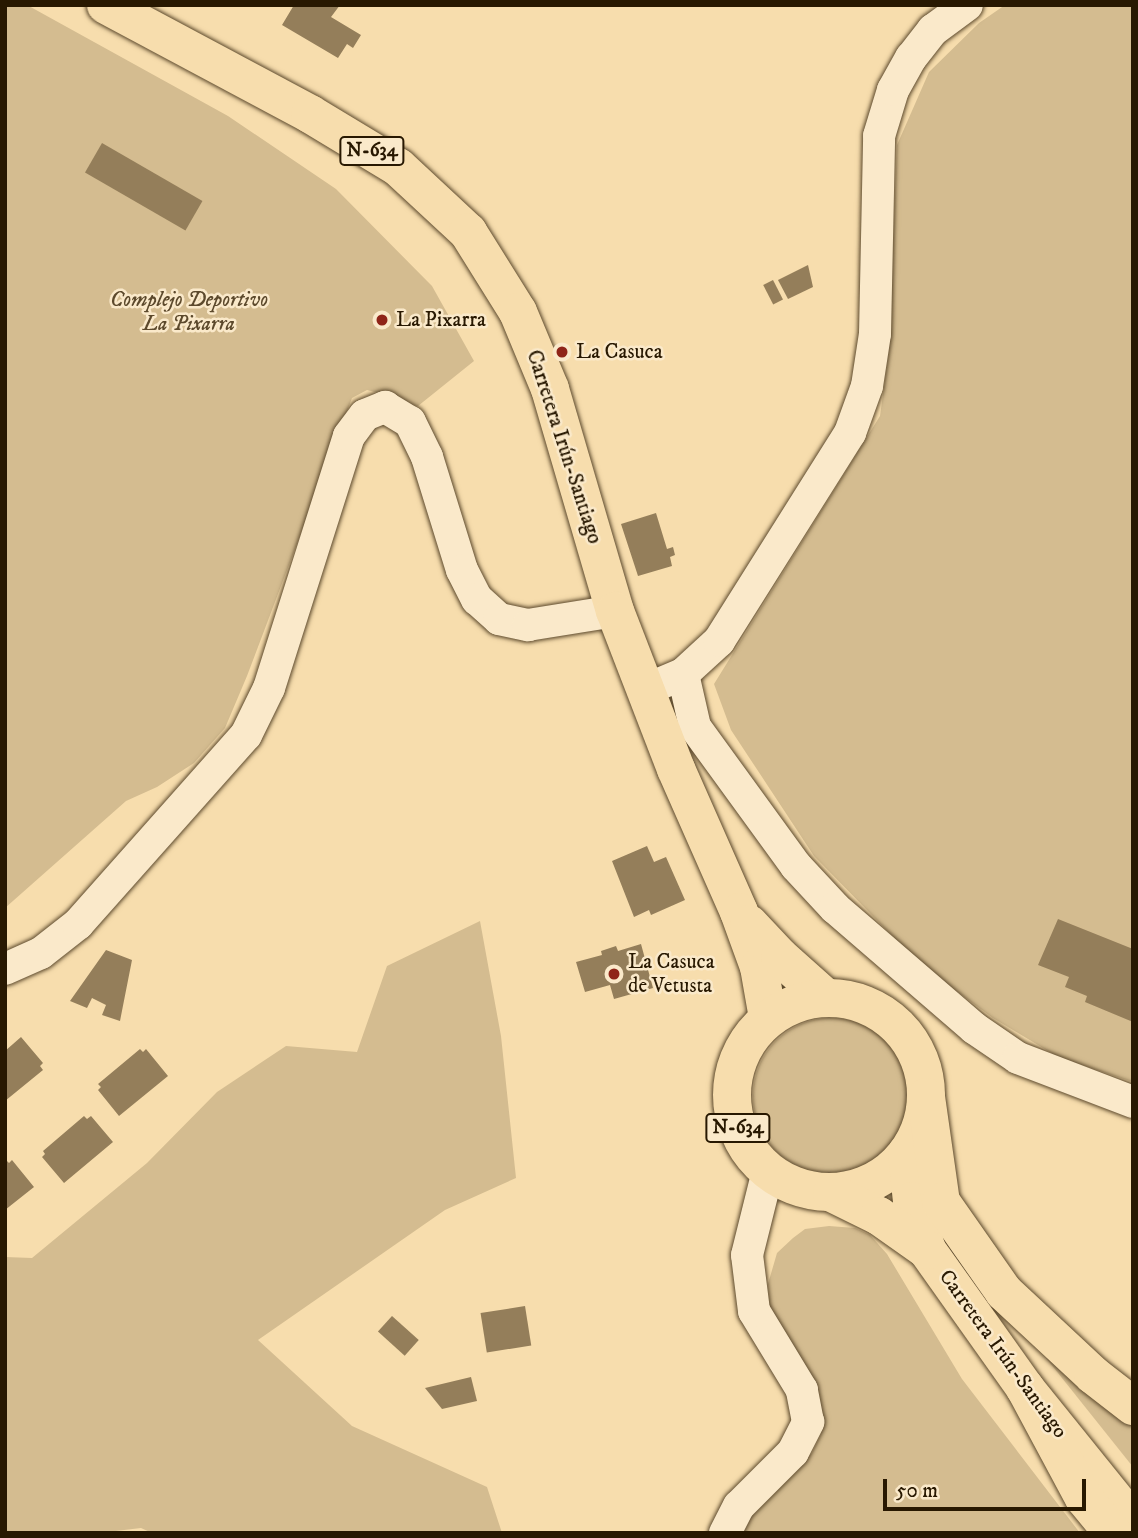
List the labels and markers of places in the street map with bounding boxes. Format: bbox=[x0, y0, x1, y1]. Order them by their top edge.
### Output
place label: La Pixarra bbox=[396, 307, 486, 333]
marker: La Pixarra bbox=[374, 312, 390, 328]
place label: La Casuca bbox=[576, 339, 663, 365]
marker: La Casuca bbox=[554, 344, 570, 360]
place label: La Casuca de Vetusta bbox=[628, 949, 715, 999]
marker: La Casuca de Vetusta bbox=[606, 966, 622, 982]

